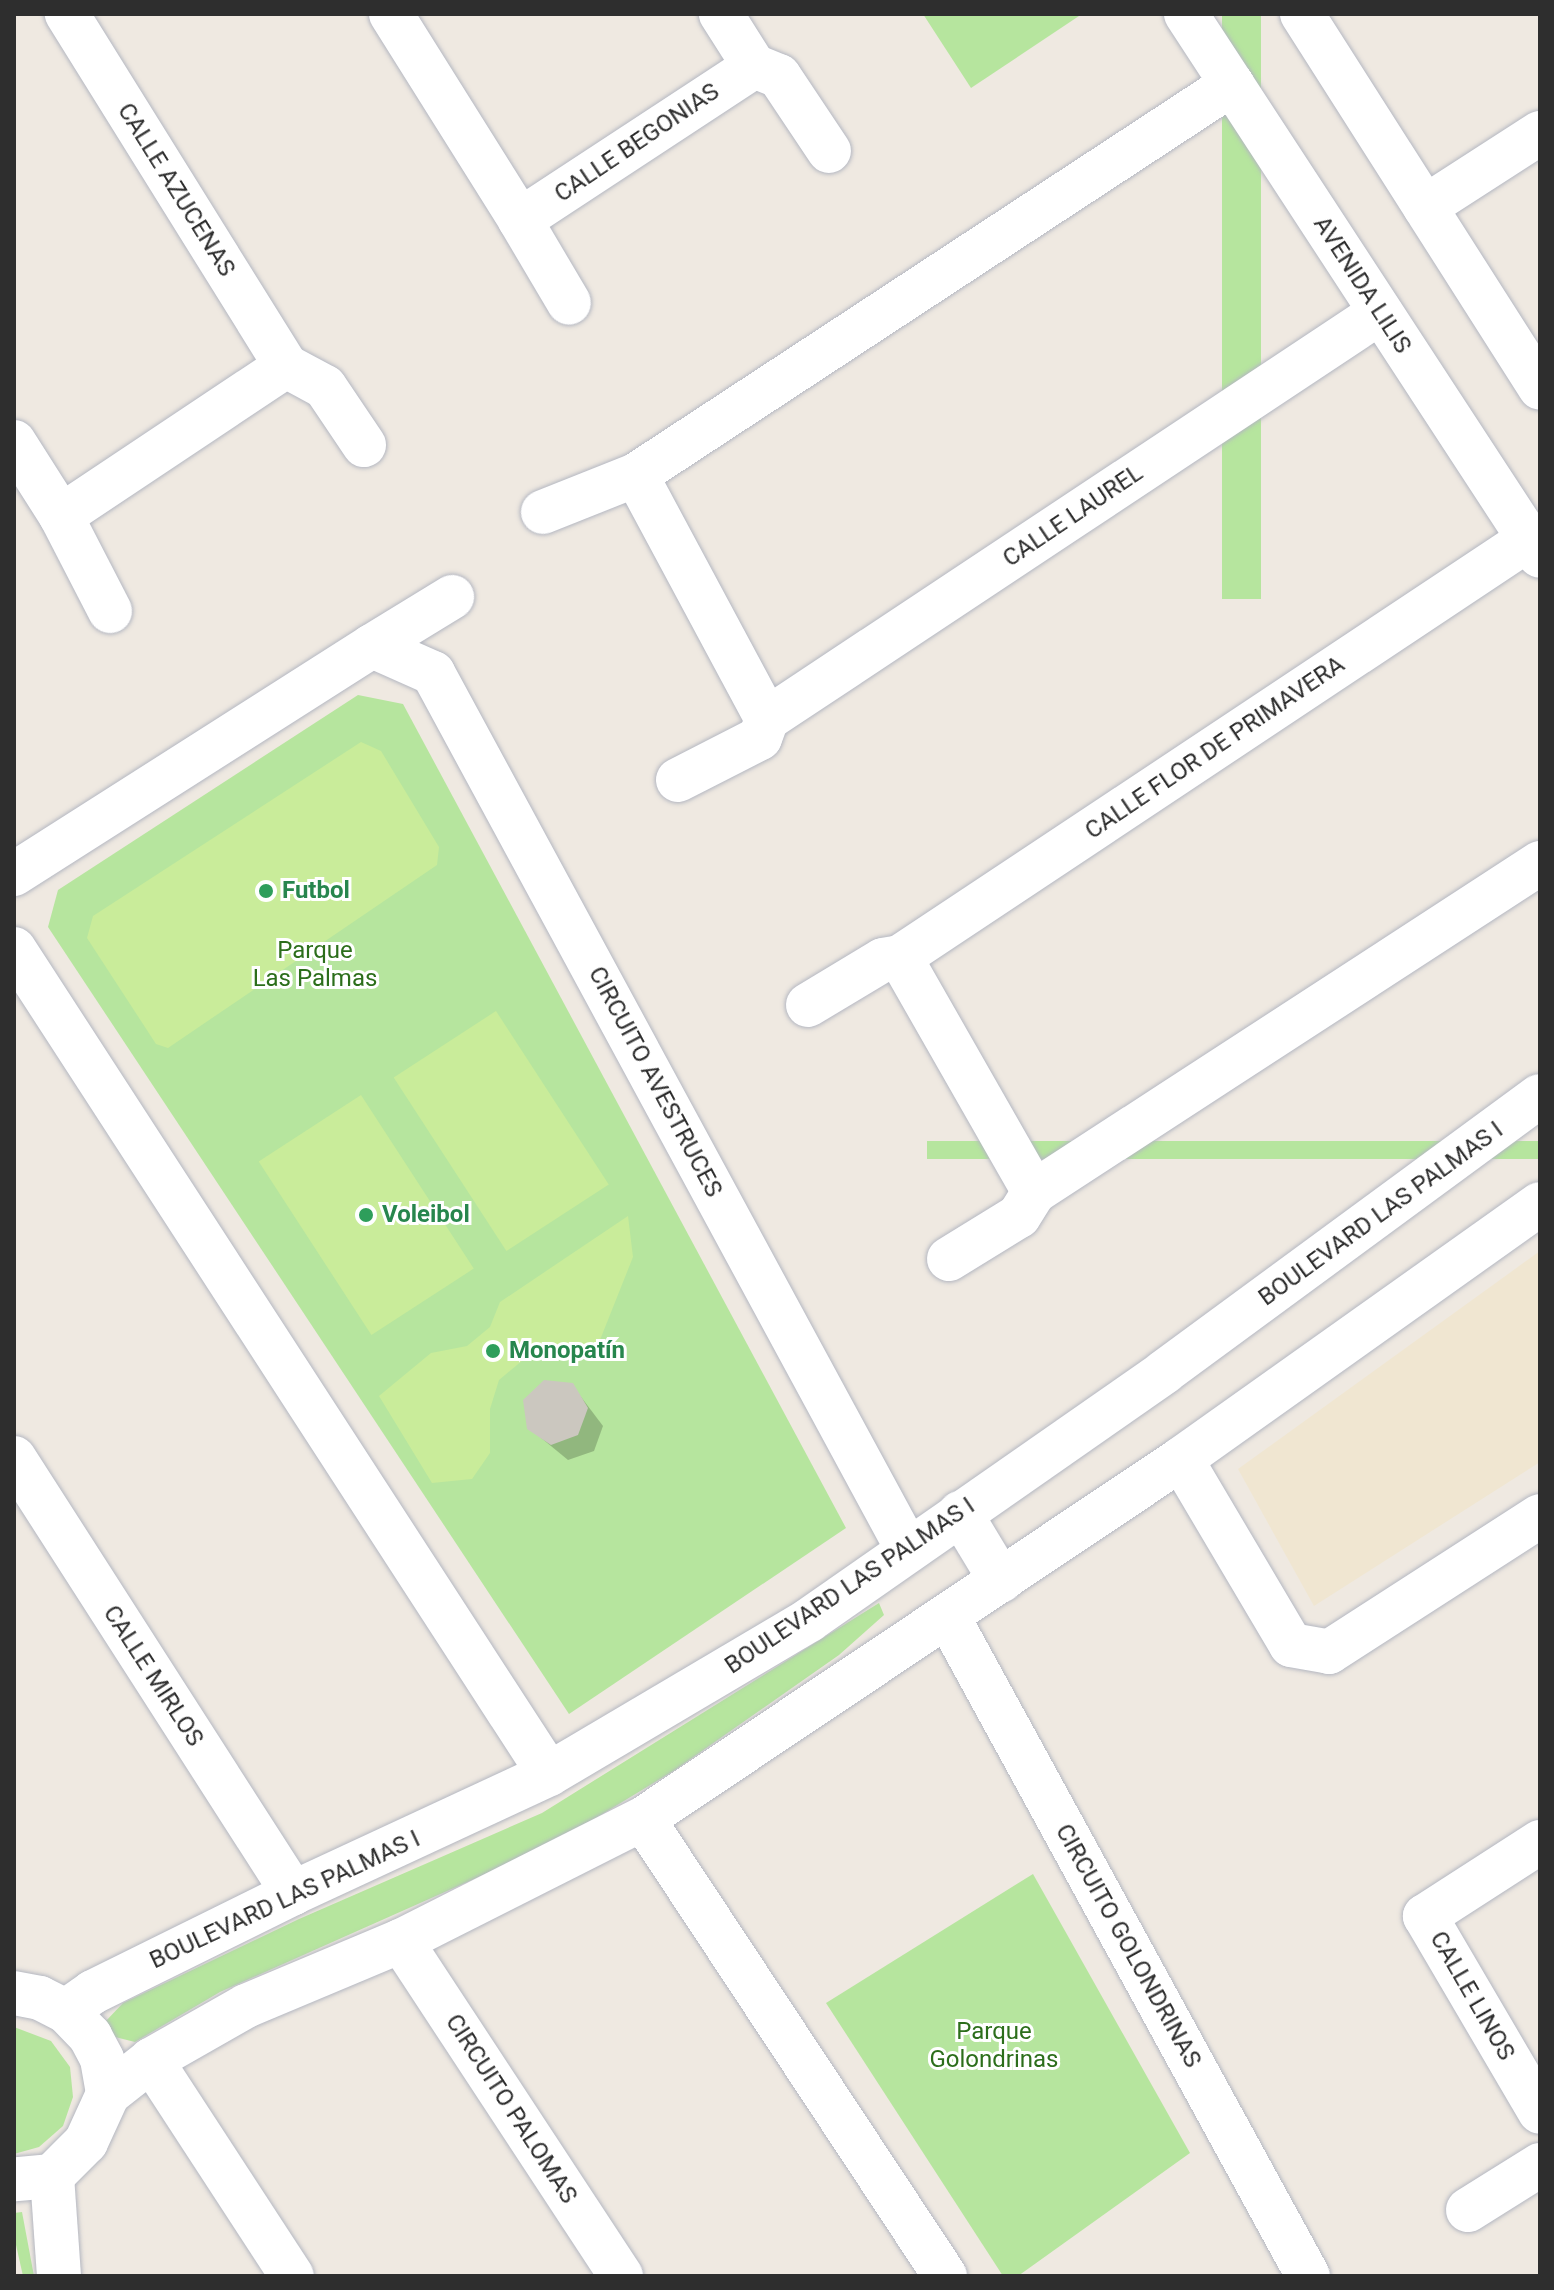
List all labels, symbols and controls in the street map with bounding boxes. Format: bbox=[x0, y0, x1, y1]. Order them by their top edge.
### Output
street label: CALLE BEGONIAS bbox=[549, 77, 725, 209]
street label: CALLE AZUCENAS bbox=[111, 98, 241, 282]
street label: AVENIDA LILIS bbox=[1307, 211, 1417, 359]
street label: CALLE LAUREL bbox=[998, 459, 1148, 573]
street label: CALLE FLOR DE PRIMAVERA bbox=[1080, 650, 1350, 846]
place label: Futbol bbox=[282, 877, 350, 905]
marker: Futbol bbox=[257, 882, 275, 900]
park label: Parque Las Palmas bbox=[253, 937, 377, 993]
street label: CIRCUITO AVESTRUCES bbox=[582, 962, 728, 1202]
street label: BOULEVARD LAS PALMAS I bbox=[1253, 1116, 1509, 1312]
place label: Voleibol bbox=[382, 1201, 470, 1229]
marker: Voleibol bbox=[357, 1206, 375, 1224]
place label: Monopatín bbox=[509, 1337, 625, 1365]
marker: Monopatín bbox=[484, 1342, 502, 1360]
street label: BOULEVARD LAS PALMAS I bbox=[720, 1492, 980, 1680]
street label: CALLE MIRLOS bbox=[97, 1600, 209, 1752]
street label: CIRCUITO GOLONDRINAS bbox=[1049, 1819, 1207, 2073]
street label: BOULEVARD LAS PALMAS I bbox=[145, 1825, 425, 1975]
street label: CALLE LINOS bbox=[1424, 1926, 1520, 2066]
street label: CIRCUITO PALOMAS bbox=[439, 2009, 583, 2209]
park label: Parque Golondrinas bbox=[929, 2018, 1059, 2074]

